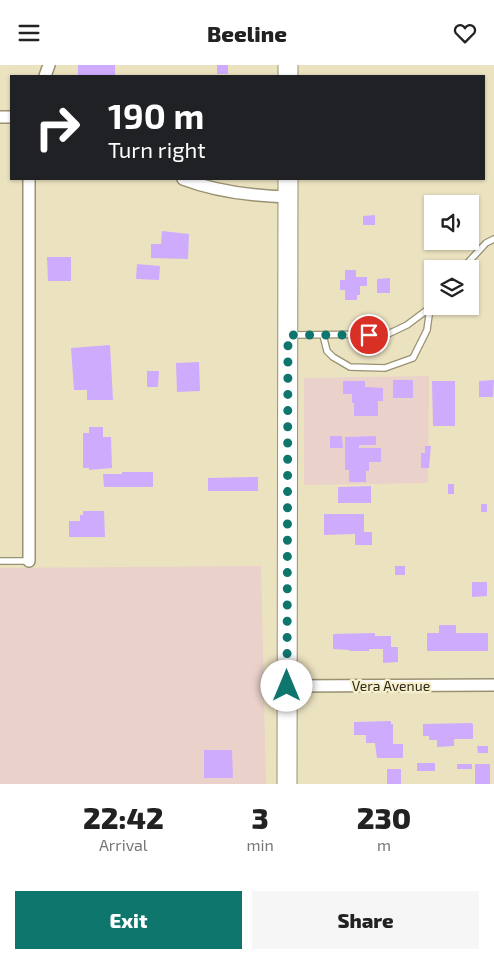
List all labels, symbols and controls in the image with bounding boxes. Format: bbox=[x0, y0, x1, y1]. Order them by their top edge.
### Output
icon: menu bbox=[15, 19, 43, 47]
icon: heart bbox=[451, 19, 479, 47]
text: Beeline bbox=[207, 20, 287, 46]
text: 190 m bbox=[108, 94, 204, 136]
icon: right bbox=[25, 95, 90, 160]
text: Turn right bbox=[108, 136, 206, 162]
map controls bbox=[424, 195, 479, 315]
button: sound bbox=[424, 195, 479, 250]
button: layers bbox=[424, 260, 479, 315]
pin bbox=[348, 314, 390, 356]
icon: arrive bbox=[355, 321, 383, 349]
position arrow bbox=[260, 659, 312, 711]
street label: Vera Avenue bbox=[352, 677, 430, 694]
text: 22:42 bbox=[83, 799, 164, 835]
text: 3 bbox=[252, 799, 269, 835]
text: 230 bbox=[357, 799, 411, 835]
text: Arrival bbox=[99, 835, 148, 854]
text: min bbox=[247, 835, 274, 854]
text: m bbox=[377, 835, 391, 854]
button: Exit bbox=[15, 891, 242, 949]
button: Share bbox=[252, 891, 479, 949]

